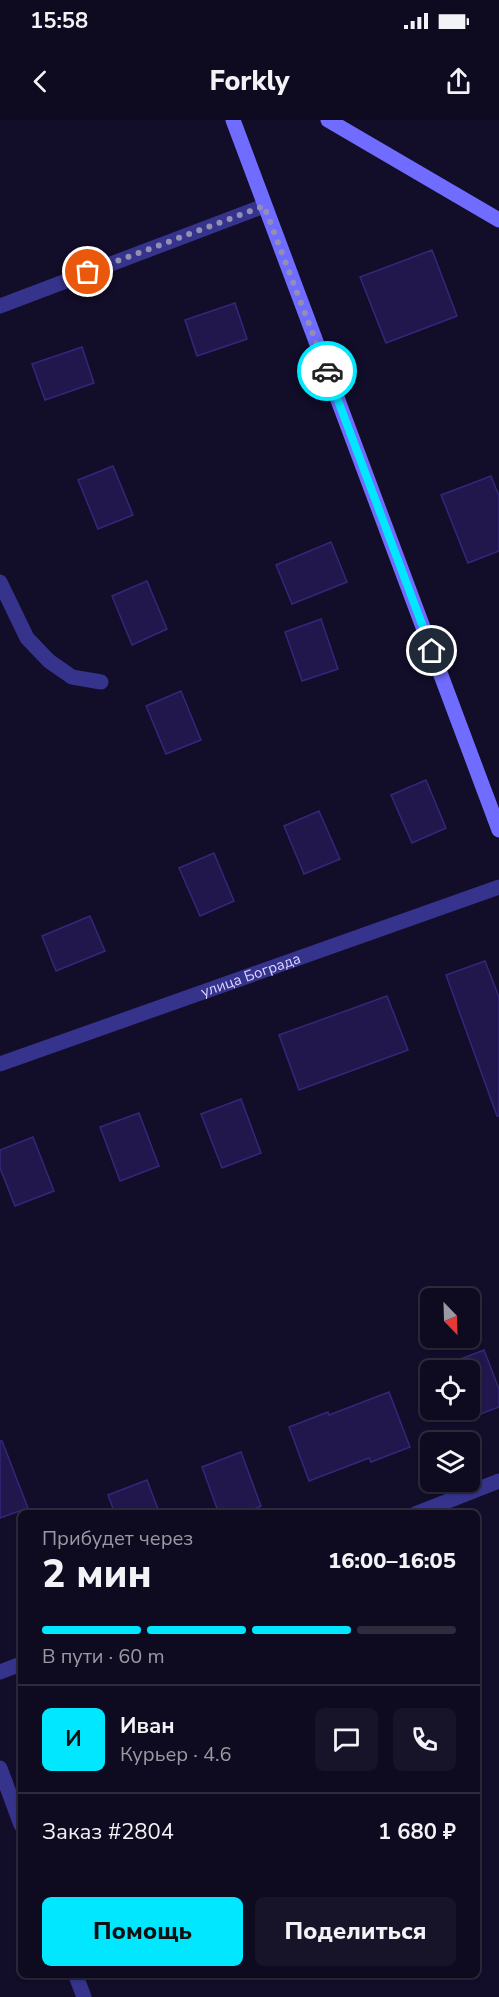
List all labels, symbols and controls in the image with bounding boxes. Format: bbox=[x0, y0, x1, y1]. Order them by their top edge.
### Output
text: 15:58 bbox=[30, 6, 88, 36]
text: Forkly bbox=[209, 63, 290, 100]
icon: back bbox=[24, 65, 57, 98]
icon: share bbox=[442, 65, 475, 98]
pin bbox=[62, 246, 113, 297]
icon: bag bbox=[71, 255, 104, 288]
courier bbox=[297, 341, 357, 401]
icon: car bbox=[311, 355, 344, 388]
pin bbox=[406, 625, 457, 676]
icon: home bbox=[415, 634, 448, 667]
street label: улица Бограда bbox=[198, 948, 303, 1002]
north arrow bbox=[420, 1288, 480, 1348]
map controls bbox=[420, 1288, 480, 1492]
button: locate bbox=[420, 1360, 480, 1420]
button: layers bbox=[420, 1432, 480, 1492]
text: Прибудет через bbox=[42, 1525, 193, 1552]
text: 16:00–16:05 bbox=[328, 1546, 456, 1576]
text: 2 мин bbox=[42, 1548, 152, 1601]
text: В пути · 60 m bbox=[42, 1643, 165, 1670]
button: chat bbox=[315, 1708, 378, 1771]
button: phone bbox=[393, 1708, 456, 1771]
text: Иван bbox=[120, 1711, 175, 1741]
text: И bbox=[65, 1724, 82, 1754]
text: Курьер · 4.6 bbox=[120, 1741, 232, 1768]
text: Заказ #2804 bbox=[42, 1817, 174, 1847]
text: 1 680 ₽ bbox=[378, 1817, 456, 1847]
button: Помощь bbox=[42, 1897, 243, 1966]
button: Поделиться bbox=[255, 1897, 456, 1966]

